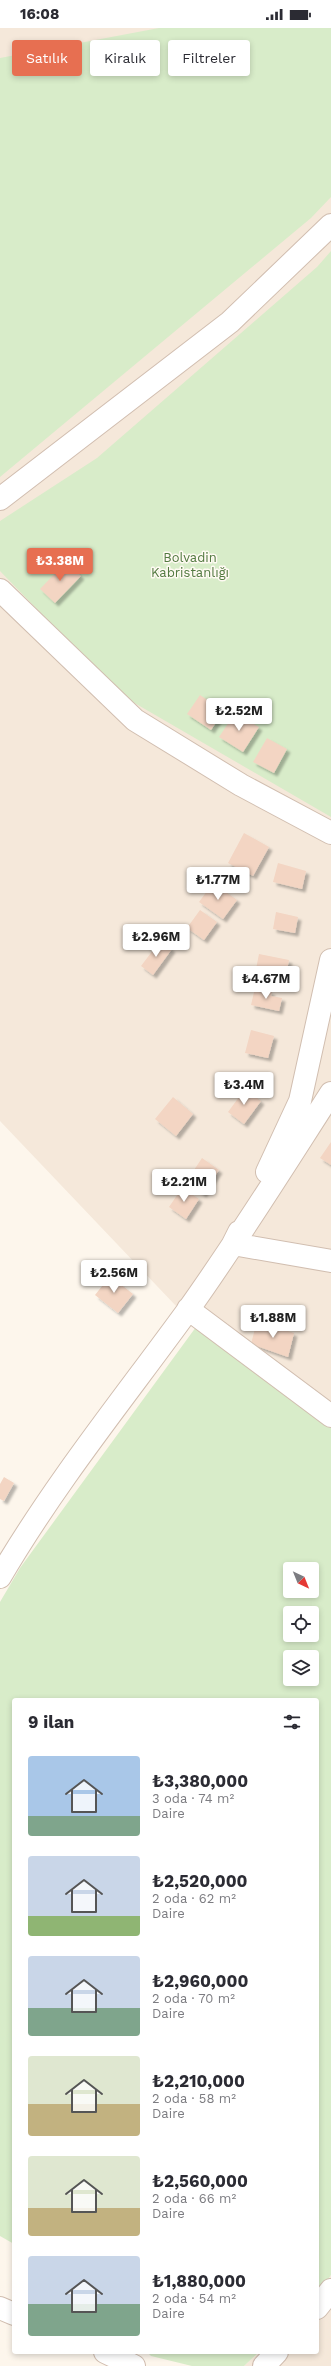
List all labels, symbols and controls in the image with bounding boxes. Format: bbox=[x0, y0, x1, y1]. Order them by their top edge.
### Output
text: 16:08 bbox=[20, 5, 59, 23]
chip: Satılık bbox=[12, 40, 82, 76]
chip: Kiralık bbox=[90, 40, 160, 76]
chip: Filtreler bbox=[168, 40, 250, 76]
pin: ₺3.38M bbox=[27, 548, 93, 582]
park label: Bolvadin Kabristanlığı bbox=[151, 550, 229, 580]
text: ₺3.38M bbox=[36, 553, 84, 568]
pin: ₺2.52M bbox=[206, 698, 272, 732]
text: ₺2.52M bbox=[215, 703, 263, 718]
pin: ₺1.77M bbox=[185, 867, 251, 901]
text: ₺1.77M bbox=[196, 872, 240, 887]
pin: ₺2.96M bbox=[123, 924, 189, 958]
text: ₺2.96M bbox=[132, 929, 180, 944]
pin: ₺4.67M bbox=[233, 966, 299, 1000]
text: ₺4.67M bbox=[242, 971, 290, 986]
pin: ₺3.4M bbox=[216, 1072, 272, 1106]
text: ₺3.4M bbox=[224, 1077, 264, 1092]
pin: ₺2.21M bbox=[151, 1169, 217, 1203]
text: ₺2.21M bbox=[161, 1174, 207, 1189]
pin: ₺2.56M bbox=[81, 1260, 147, 1294]
text: ₺2.56M bbox=[90, 1265, 138, 1280]
pin: ₺1.88M bbox=[240, 1305, 306, 1339]
text: ₺1.88M bbox=[250, 1310, 296, 1325]
north arrow bbox=[283, 1562, 319, 1598]
map controls bbox=[283, 1562, 319, 1686]
button: locate bbox=[283, 1606, 319, 1642]
button: layers bbox=[283, 1650, 319, 1686]
icon: filters bbox=[281, 1711, 303, 1733]
text: 9 ilan bbox=[28, 1712, 74, 1732]
text: ₺3,380,000 bbox=[152, 1771, 248, 1791]
icon: home bbox=[60, 1772, 108, 1820]
text: 3 oda · 74 m² bbox=[152, 1791, 234, 1806]
text: Daire bbox=[152, 1806, 185, 1821]
text: ₺2,520,000 bbox=[152, 1871, 248, 1891]
icon: home bbox=[60, 1872, 108, 1920]
text: 2 oda · 62 m² bbox=[152, 1891, 236, 1906]
text: Daire bbox=[152, 1906, 185, 1921]
text: ₺2,960,000 bbox=[152, 1971, 248, 1991]
icon: home bbox=[60, 1972, 108, 2020]
text: 2 oda · 70 m² bbox=[152, 1991, 235, 2006]
text: Daire bbox=[152, 2006, 185, 2021]
text: ₺2,210,000 bbox=[152, 2071, 245, 2091]
icon: home bbox=[60, 2072, 108, 2120]
text: 2 oda · 58 m² bbox=[152, 2091, 236, 2106]
text: Daire bbox=[152, 2106, 185, 2121]
text: ₺2,560,000 bbox=[152, 2171, 248, 2191]
icon: home bbox=[60, 2172, 108, 2220]
text: 2 oda · 66 m² bbox=[152, 2191, 236, 2206]
text: Daire bbox=[152, 2206, 185, 2221]
text: ₺1,880,000 bbox=[152, 2271, 246, 2291]
icon: home bbox=[60, 2272, 108, 2320]
text: 2 oda · 54 m² bbox=[152, 2291, 236, 2306]
text: Daire bbox=[152, 2306, 185, 2321]

